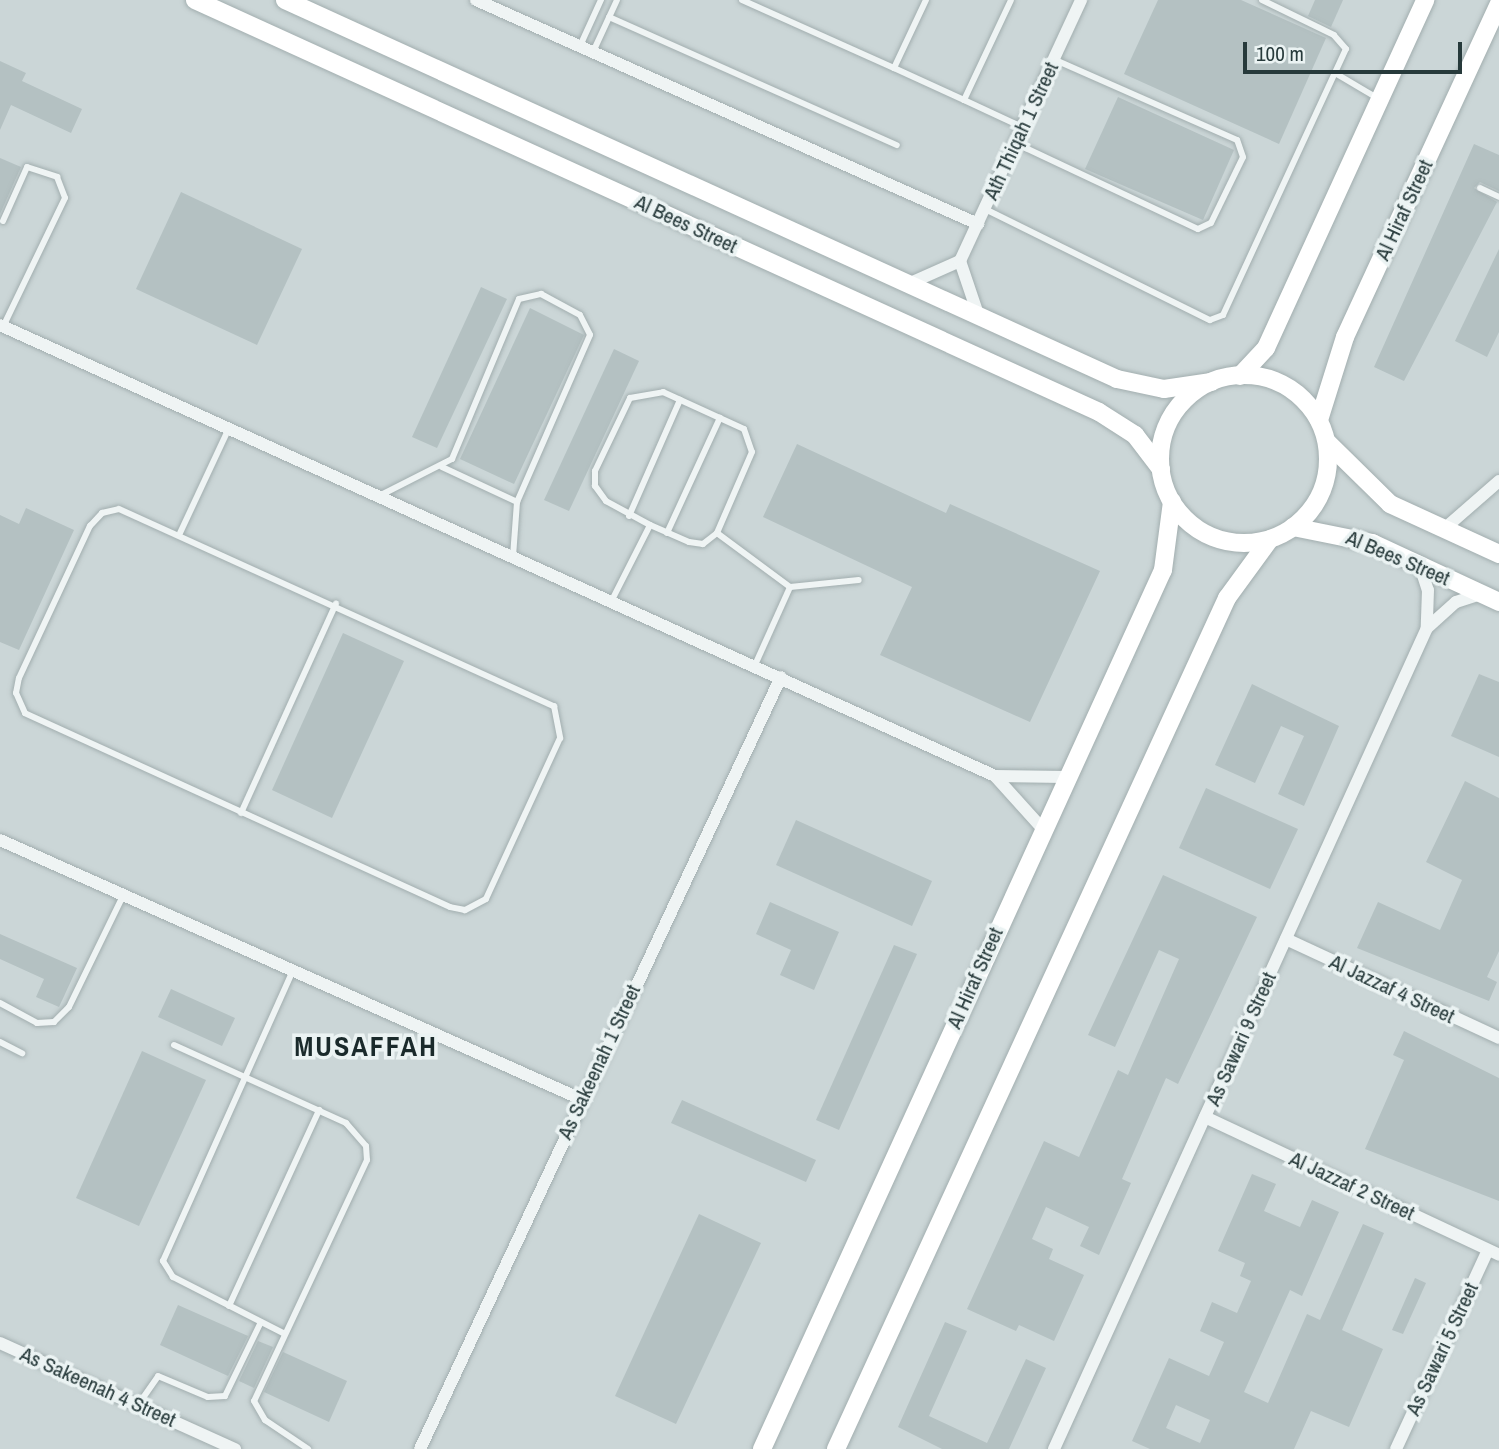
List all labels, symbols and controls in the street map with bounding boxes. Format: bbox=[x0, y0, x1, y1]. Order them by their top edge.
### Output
scale bar bbox=[1247, 28, 1466, 72]
text: 100 m bbox=[1256, 39, 1304, 68]
street label: Ath Thiqah 1 Street bbox=[978, 58, 1064, 204]
street label: Al Hiraf Street bbox=[1370, 156, 1438, 264]
street label: Al Bees Street bbox=[631, 189, 741, 259]
street label: Al Bees Street bbox=[1342, 525, 1454, 591]
street label: Al Hiraf Street bbox=[941, 923, 1009, 1033]
street label: Al Jazzaf 4 Street bbox=[1326, 949, 1458, 1029]
street label: As Sawari 9 Street bbox=[1200, 968, 1282, 1110]
street label: As Sakeenah 1 Street bbox=[552, 981, 646, 1143]
district label: MUSAFFAH bbox=[295, 1029, 437, 1063]
street label: Al Jazzaf 2 Street bbox=[1286, 1146, 1418, 1226]
street label: As Sawari 5 Street bbox=[1400, 1279, 1484, 1419]
street label: As Sakeenah 4 Street bbox=[16, 1341, 180, 1433]

